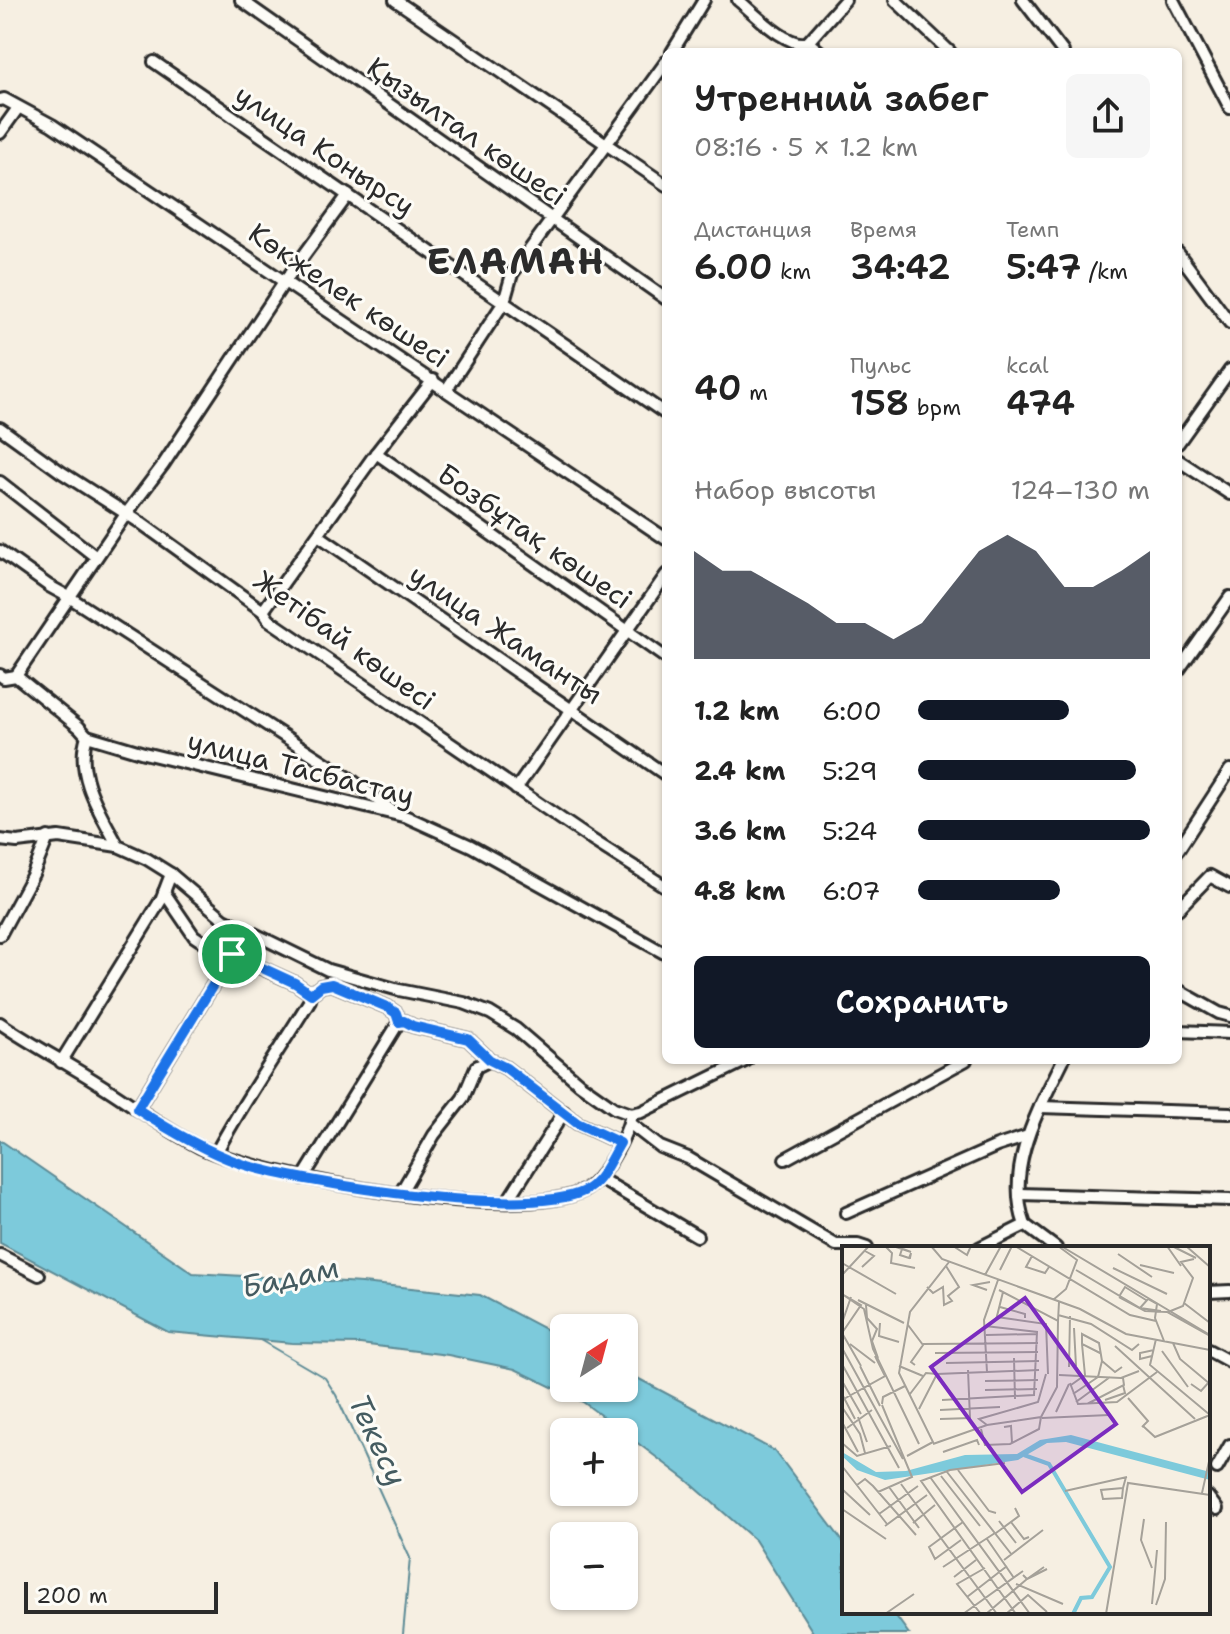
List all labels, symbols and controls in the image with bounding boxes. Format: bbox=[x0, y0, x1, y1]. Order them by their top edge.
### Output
street label: Қызылтал көшесі bbox=[359, 48, 575, 214]
text: Утренний забег bbox=[694, 74, 989, 123]
button: share bbox=[1066, 74, 1150, 158]
street label: улица Конырсу bbox=[227, 76, 423, 224]
text: 08:16 · 5 × 1.2 km bbox=[694, 129, 918, 164]
street label: Көкжелек көшесі bbox=[241, 214, 457, 376]
text: Дистанция bbox=[694, 215, 812, 244]
text: Время bbox=[850, 215, 917, 244]
text: Темп bbox=[1006, 215, 1059, 244]
district label: ЕЛАМАН bbox=[427, 237, 605, 286]
text: 6.00 bbox=[694, 244, 772, 290]
text: 34:42 bbox=[850, 244, 951, 290]
text: 5:47 bbox=[1006, 244, 1081, 290]
text: km bbox=[772, 257, 811, 286]
text: /km bbox=[1081, 257, 1128, 286]
text: Пульс bbox=[850, 351, 912, 380]
text: kcal bbox=[1006, 351, 1049, 380]
text: 40 bbox=[694, 365, 741, 411]
text: m bbox=[741, 378, 768, 407]
text: 158 bbox=[850, 380, 909, 426]
text: 474 bbox=[1006, 380, 1075, 426]
text: bpm bbox=[909, 393, 961, 422]
street label: Бозбұтақ көшесі bbox=[430, 455, 640, 617]
text: Набор высоты bbox=[694, 472, 876, 507]
text: 124–130 m bbox=[1011, 472, 1150, 507]
street label: улица Жаманты bbox=[402, 555, 610, 713]
street label: Жетібай көшесі bbox=[247, 561, 443, 719]
text: 1.2 km bbox=[694, 693, 779, 728]
text: 6:00 bbox=[822, 693, 882, 728]
street label: улица Тасбастау bbox=[184, 721, 418, 815]
text: 2.4 km bbox=[694, 753, 785, 788]
text: 5:29 bbox=[822, 753, 878, 788]
text: 3.6 km bbox=[694, 813, 786, 848]
text: 5:24 bbox=[822, 813, 877, 848]
text: 4.8 km bbox=[694, 873, 785, 908]
text: 6:07 bbox=[822, 873, 881, 908]
pin bbox=[198, 920, 266, 988]
icon: arrive bbox=[210, 932, 254, 976]
button: Сохранить bbox=[694, 956, 1150, 1048]
inset map bbox=[842, 1246, 1210, 1614]
water label: Бадам bbox=[237, 1247, 343, 1307]
north arrow bbox=[550, 1314, 638, 1402]
map controls bbox=[550, 1314, 638, 1610]
water label: Текесу bbox=[339, 1387, 417, 1493]
button: + bbox=[550, 1418, 638, 1506]
button: − bbox=[550, 1522, 638, 1610]
scale bar bbox=[24, 1578, 218, 1614]
text: 200 m bbox=[36, 1581, 108, 1610]

